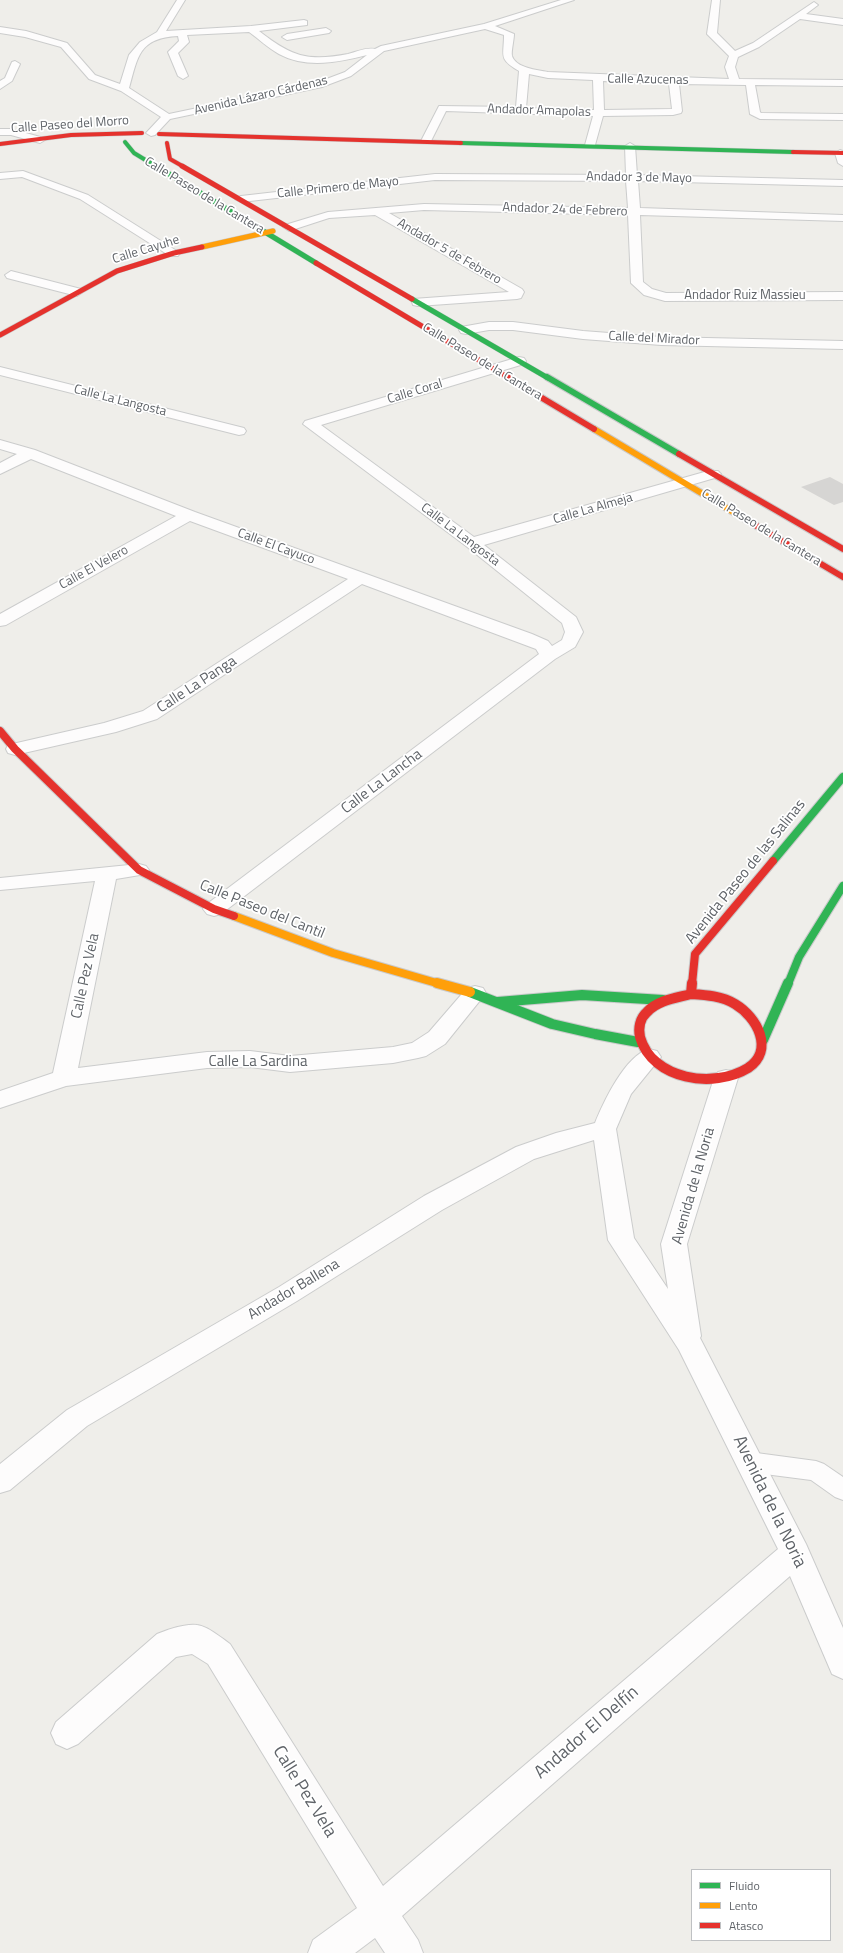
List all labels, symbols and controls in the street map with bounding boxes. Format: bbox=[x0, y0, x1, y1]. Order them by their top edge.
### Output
street label: Calle Azucenas bbox=[607, 71, 689, 89]
street label: Avenida Lázaro Cárdenas bbox=[193, 73, 329, 119]
street label: Andador Amapolas bbox=[487, 101, 591, 121]
street label: Calle Paseo del Morro bbox=[10, 113, 130, 137]
street label: Calle Paseo de la Cantera bbox=[141, 154, 267, 238]
street label: Andador 3 de Mayo bbox=[586, 169, 692, 187]
street label: Calle Primero de Mayo bbox=[276, 174, 400, 202]
street label: Andador 24 de Febrero bbox=[502, 200, 628, 220]
street label: Andador 5 de Febrero bbox=[394, 216, 504, 288]
street label: Calle Cayuhe bbox=[111, 232, 181, 268]
street label: Andador Ruiz Massieu bbox=[684, 288, 806, 304]
street label: Calle Paseo de la Cantera bbox=[419, 320, 545, 404]
street label: Calle del Mirador bbox=[608, 329, 700, 349]
street label: Calle Coral bbox=[386, 376, 444, 408]
street label: Calle La Langosta bbox=[72, 382, 168, 420]
street label: Calle Paseo de la Cantera bbox=[698, 486, 824, 570]
street label: Calle La Almeja bbox=[551, 490, 635, 528]
street label: Calle La Langosta bbox=[417, 500, 503, 570]
street label: Calle El Cayuco bbox=[235, 526, 317, 568]
street label: Calle El Velero bbox=[57, 543, 131, 593]
street label: Calle La Panga bbox=[154, 653, 240, 717]
street label: Calle La Lancha bbox=[338, 746, 426, 818]
street label: Avenida Paseo de las Salinas bbox=[682, 796, 810, 948]
street label: Calle Paseo del Cantil bbox=[197, 877, 327, 943]
street label: Calle Pez Vela bbox=[68, 932, 104, 1020]
street label: Calle La Sardina bbox=[209, 1053, 307, 1071]
street label: Avenida de la Noria bbox=[669, 1126, 719, 1246]
street label: Andador Ballena bbox=[245, 1256, 343, 1324]
street label: Avenida de la Noria bbox=[728, 1432, 810, 1572]
street label: Andador El Delfín bbox=[531, 1682, 643, 1784]
street label: Calle Pez Vela bbox=[267, 1742, 341, 1842]
legend bbox=[691, 1869, 831, 1941]
text: Fluido bbox=[729, 1876, 760, 1895]
text: Lento bbox=[729, 1896, 758, 1915]
text: Atasco bbox=[729, 1916, 763, 1935]

